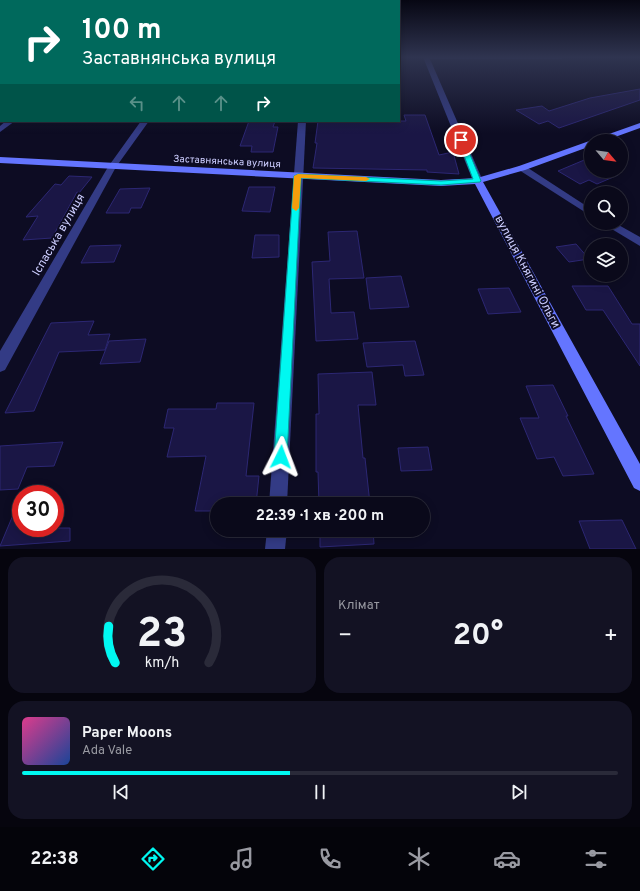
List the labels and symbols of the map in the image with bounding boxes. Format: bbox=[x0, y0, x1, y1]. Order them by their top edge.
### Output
pin bbox=[444, 123, 478, 157]
north arrow bbox=[584, 134, 628, 178]
street label: Заставнянська вулиця bbox=[173, 153, 281, 171]
street label: Іспаська вулиця bbox=[29, 191, 89, 279]
street label: вулиця Княгині Ольги bbox=[490, 213, 564, 331]
position arrow bbox=[260, 436, 302, 478]
speed limit sign: 30 bbox=[12, 485, 64, 537]

